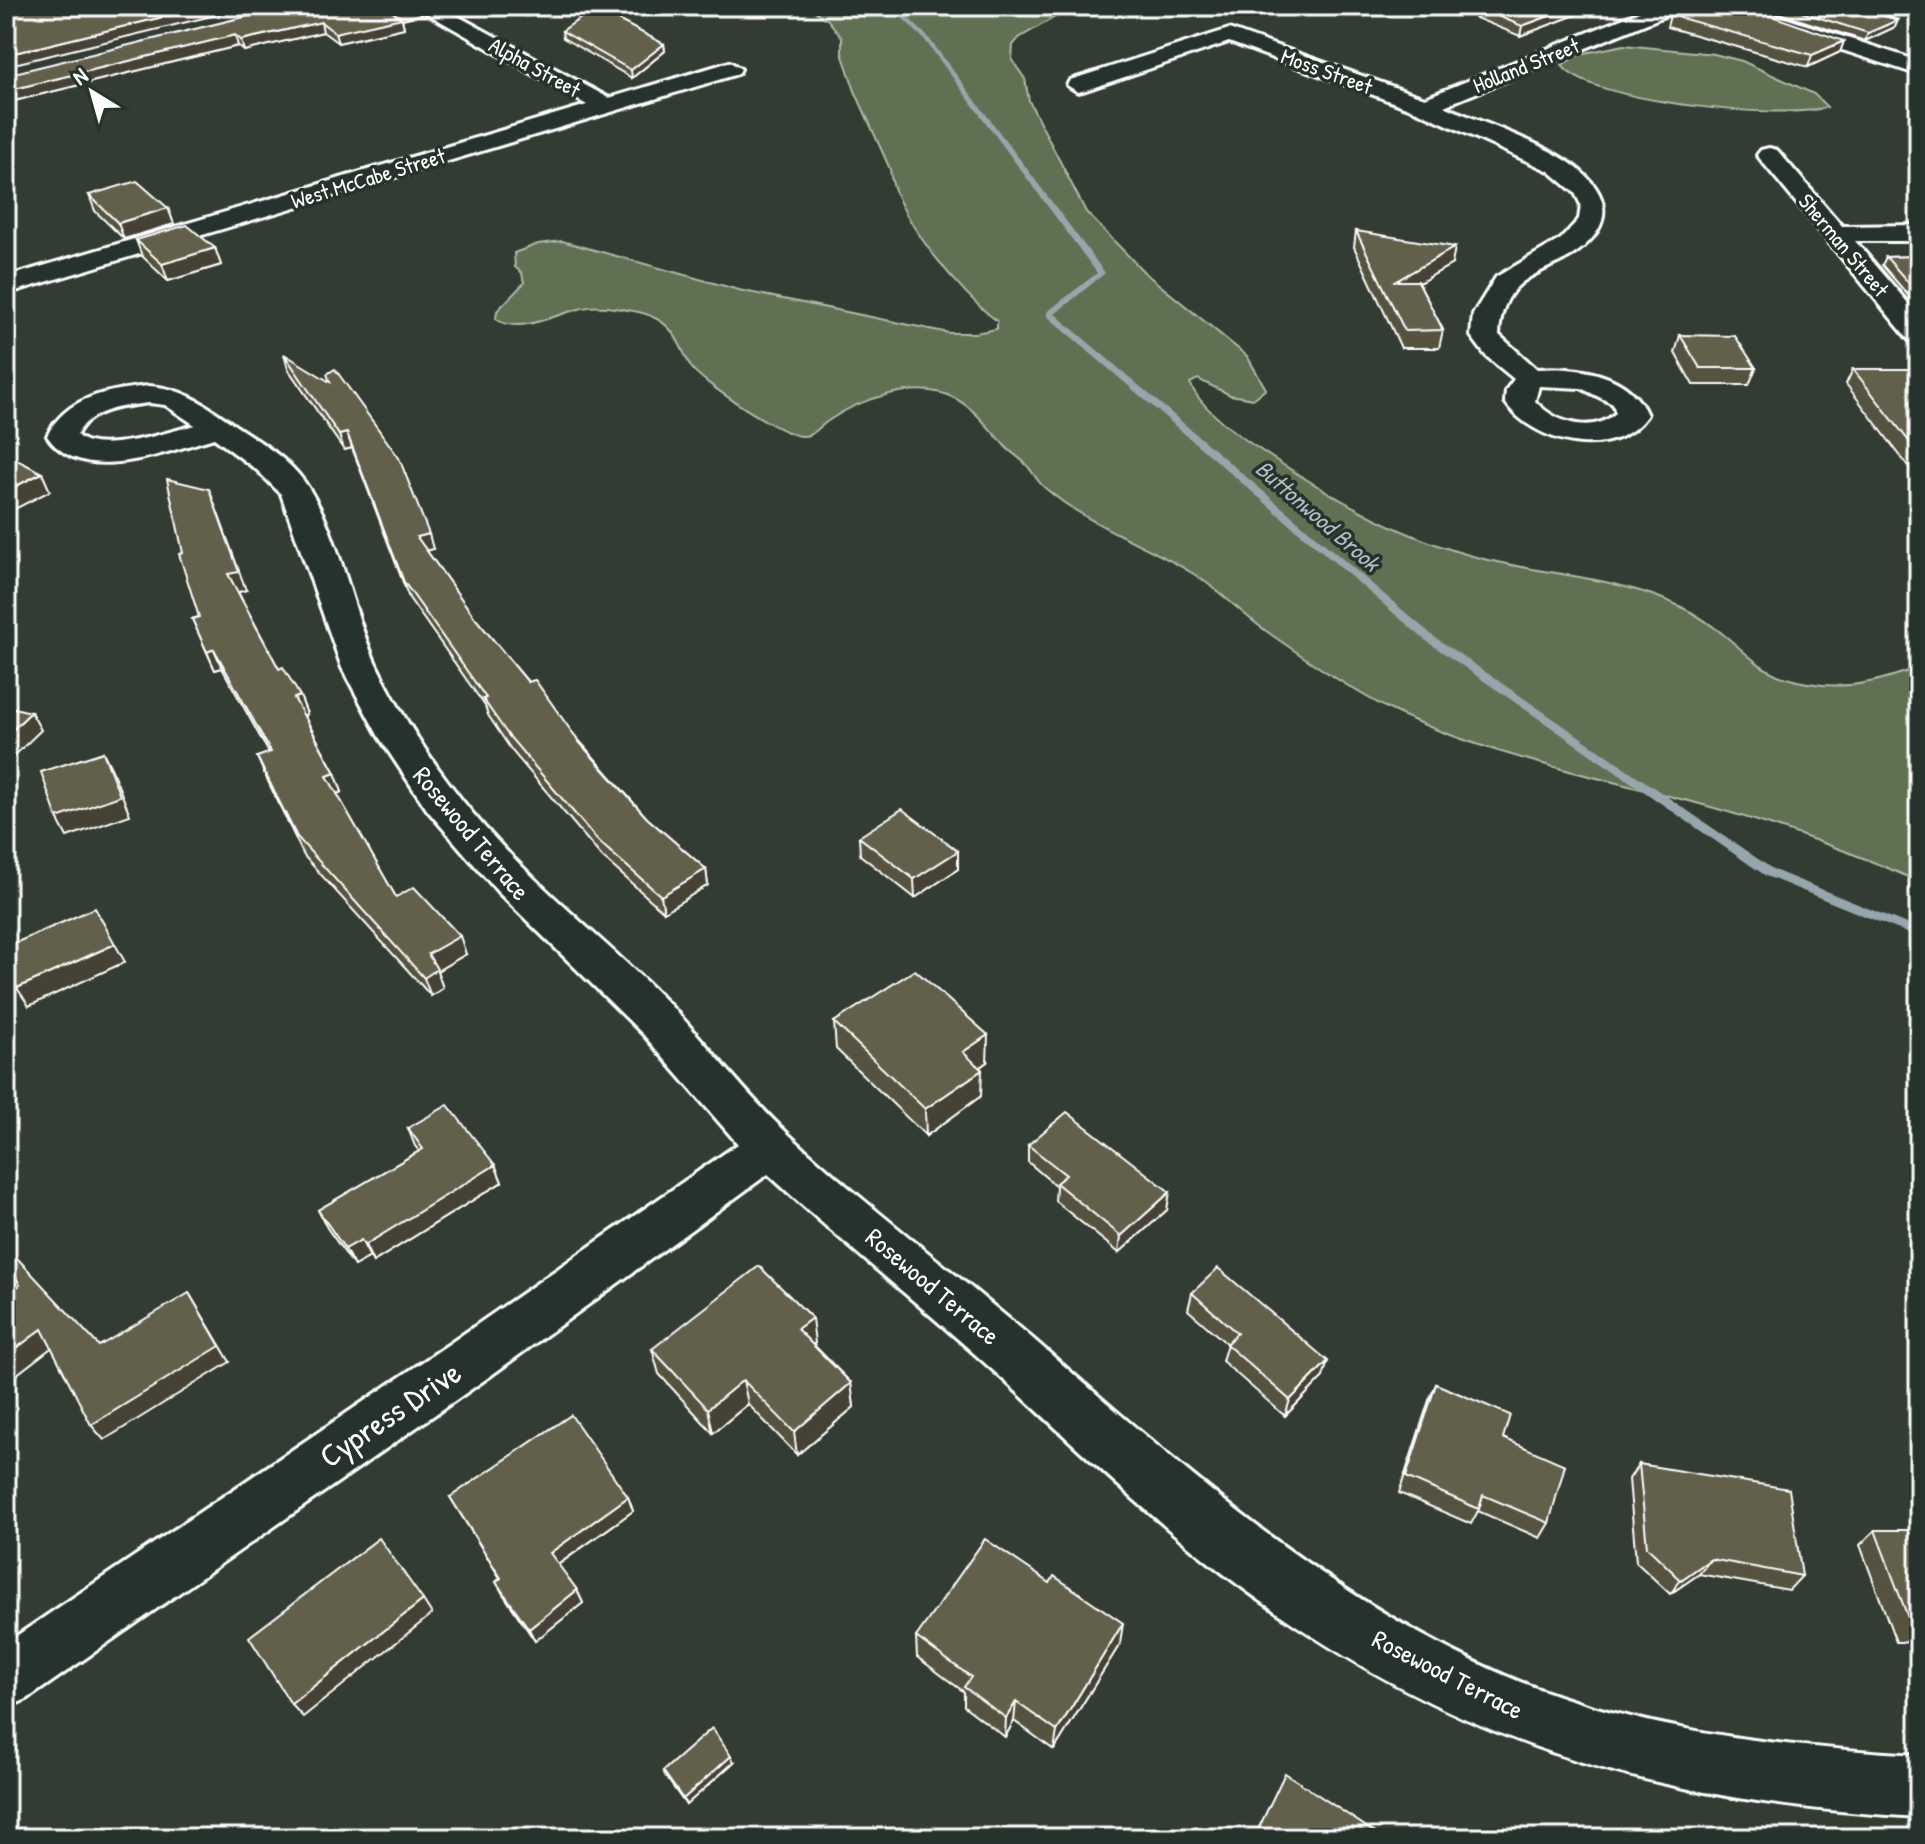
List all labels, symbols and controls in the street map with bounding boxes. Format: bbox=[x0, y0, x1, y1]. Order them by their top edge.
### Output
street label: Alpha Street bbox=[484, 30, 586, 105]
street label: Holland Street bbox=[1468, 30, 1584, 100]
street label: Moss Street bbox=[1277, 41, 1377, 102]
north arrow bbox=[52, 52, 132, 132]
text: N bbox=[66, 60, 94, 92]
street label: West McCabe Street bbox=[287, 140, 449, 216]
street label: Sherman Street bbox=[1792, 187, 1896, 303]
water label: Buttonwood Brook bbox=[1249, 452, 1388, 579]
street label: Rosewood Terrace bbox=[406, 759, 538, 907]
street label: Rosewood Terrace bbox=[859, 1220, 1007, 1352]
street label: Cypress Drive bbox=[311, 1351, 469, 1477]
street label: Rosewood Terrace bbox=[1367, 1621, 1529, 1727]

